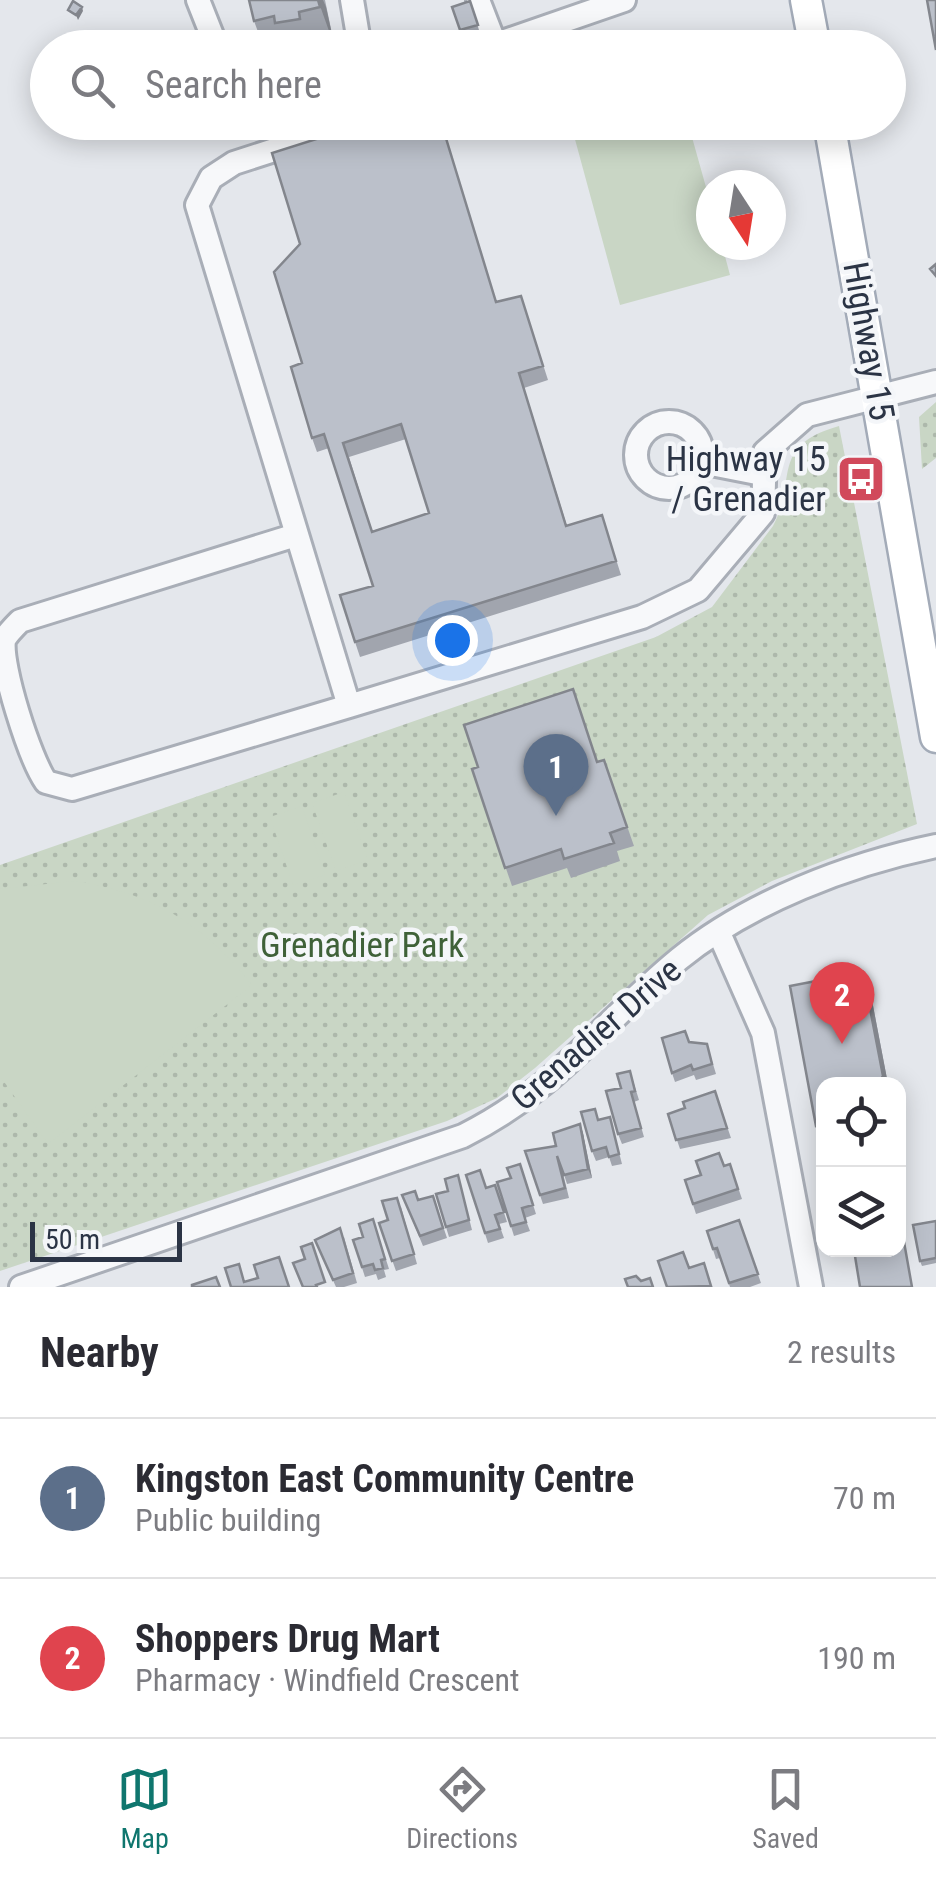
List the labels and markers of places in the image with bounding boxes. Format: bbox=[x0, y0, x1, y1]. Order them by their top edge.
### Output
place label: Highway 15 / Grenadier bbox=[666, 439, 826, 520]
bus stop icon: Highway 15 / Grenadier bbox=[835, 453, 887, 505]
pin: 1 bbox=[524, 734, 588, 816]
pin: 2 bbox=[810, 962, 874, 1044]

